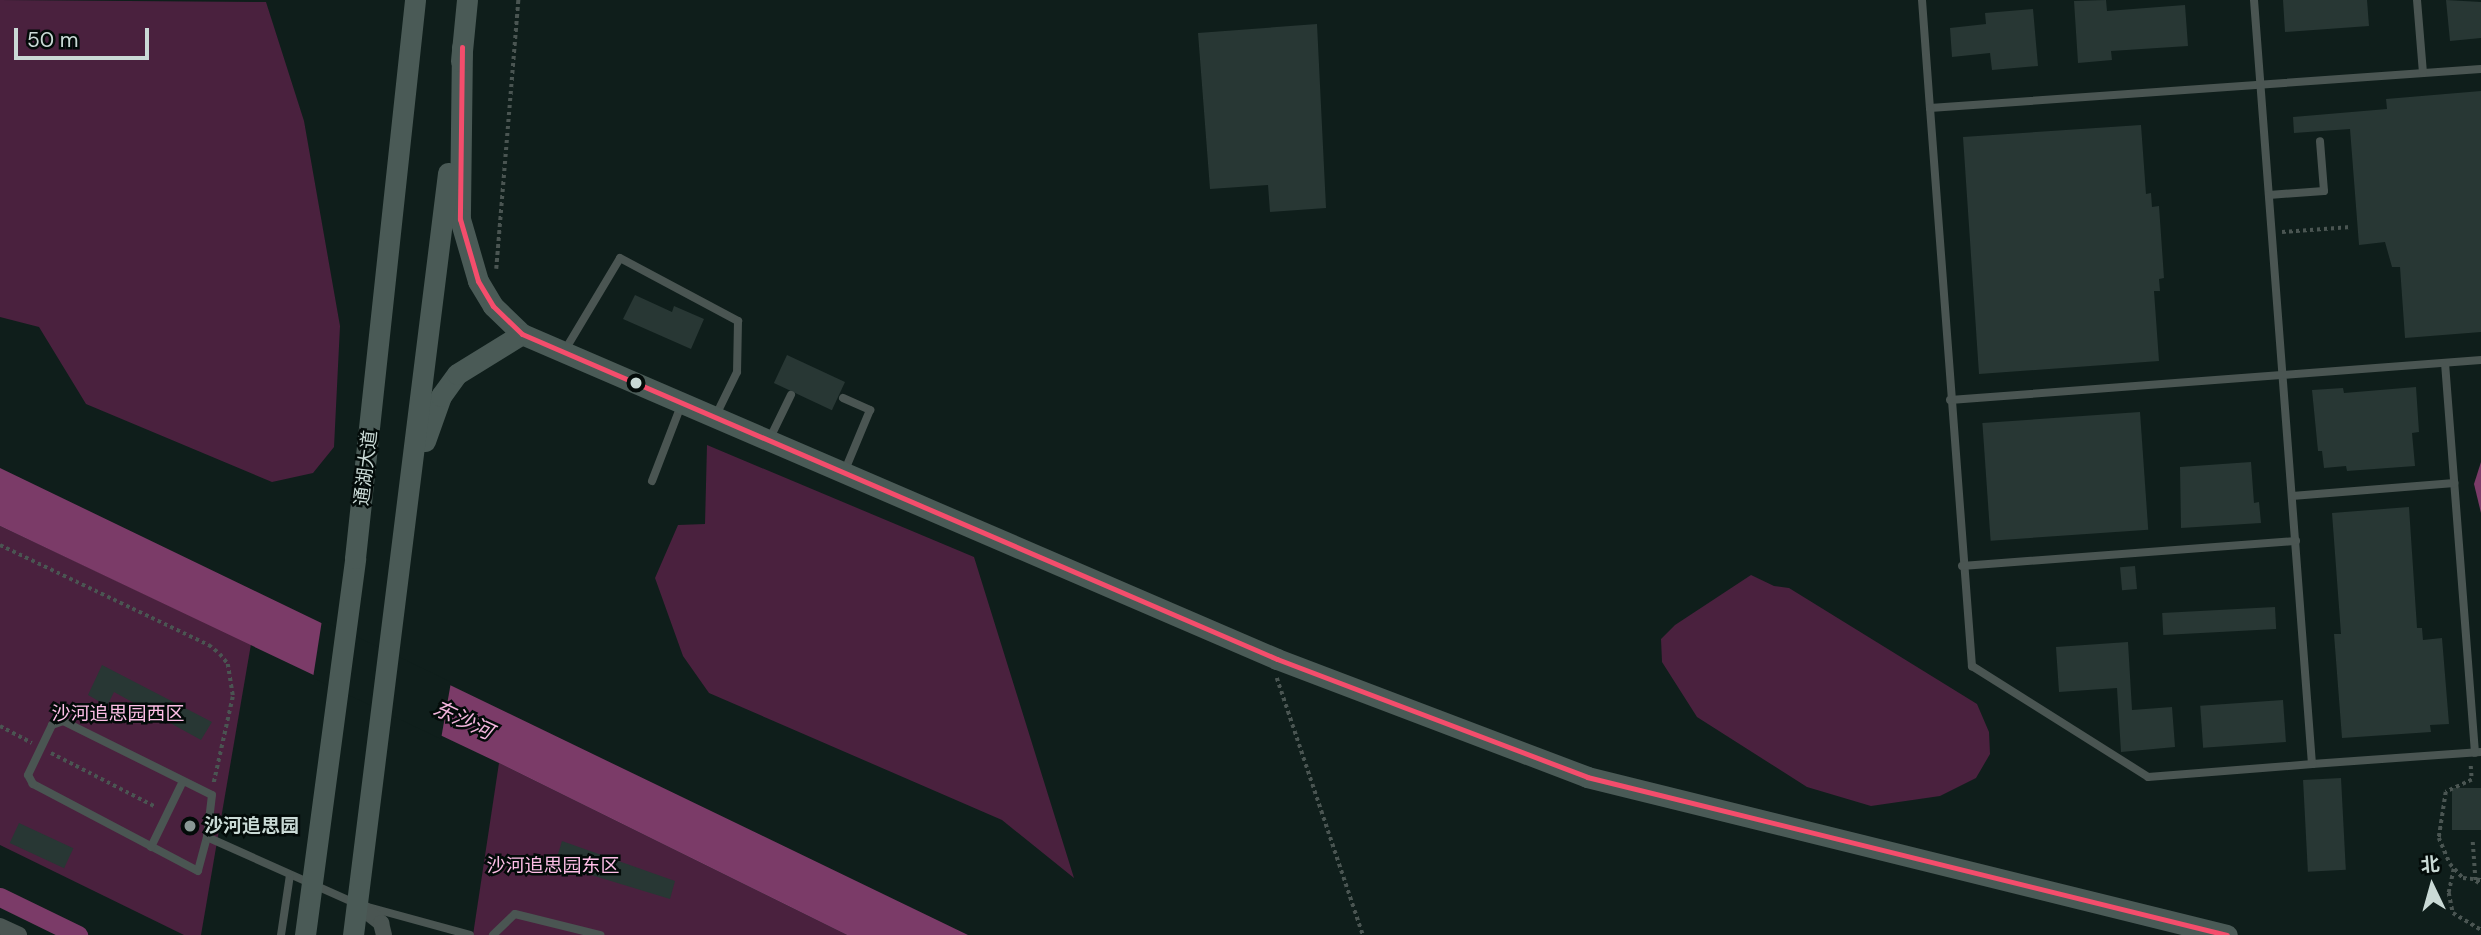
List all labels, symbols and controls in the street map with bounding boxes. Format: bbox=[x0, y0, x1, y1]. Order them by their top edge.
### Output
scale bar bbox=[18, 14, 152, 58]
text: 50 m bbox=[27, 26, 78, 54]
unlabelled marker bbox=[629, 376, 643, 390]
street label: 通湖大道 bbox=[350, 429, 382, 507]
water label: 东沙河 bbox=[429, 695, 497, 745]
park label: 沙河追思园西区 bbox=[52, 703, 184, 725]
place label: 沙河追思园 bbox=[204, 815, 299, 837]
marker: 沙河追思园 bbox=[182, 818, 198, 834]
north arrow bbox=[2397, 851, 2467, 921]
text: 北 bbox=[2420, 851, 2441, 878]
park label: 沙河追思园东区 bbox=[487, 855, 619, 877]

